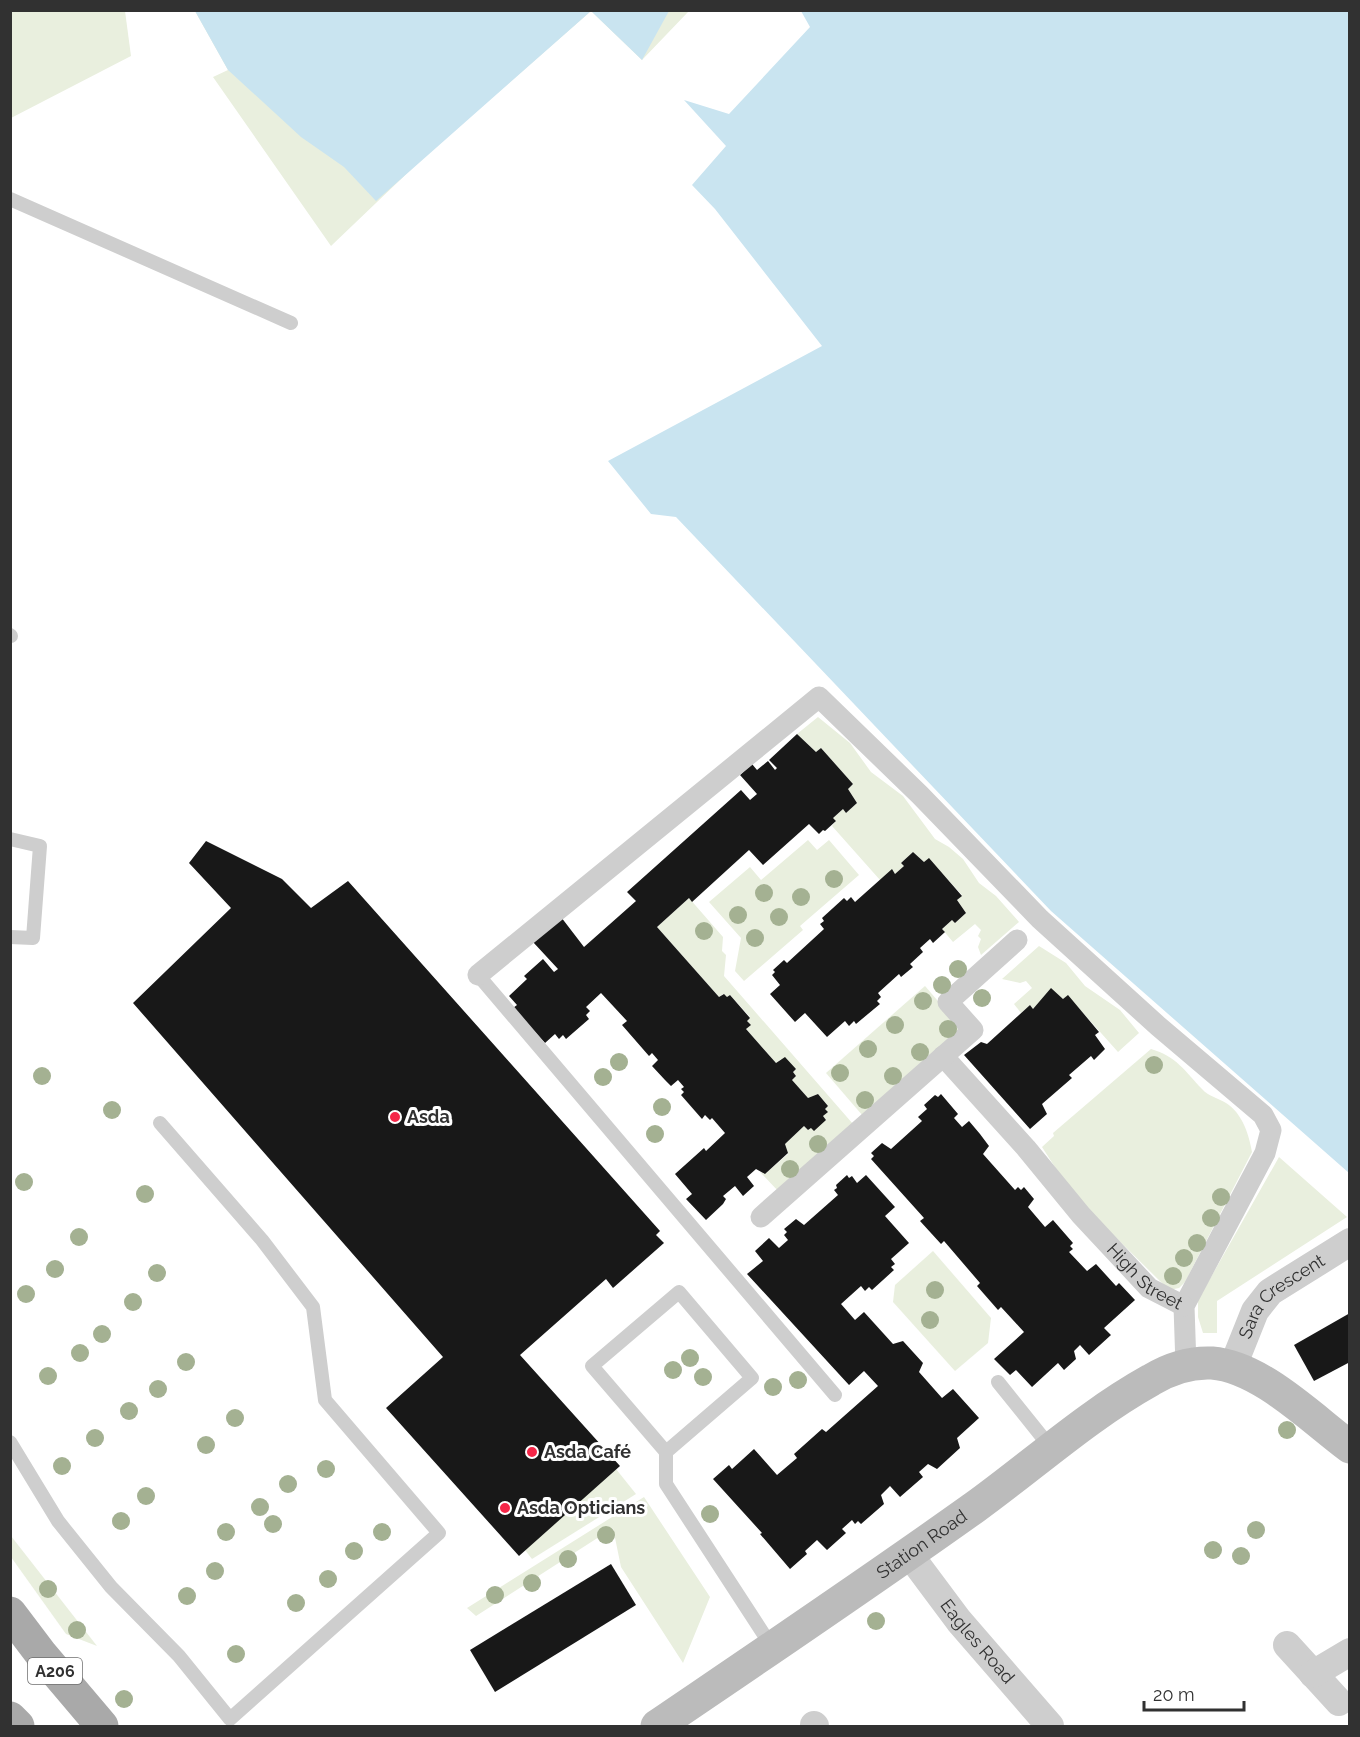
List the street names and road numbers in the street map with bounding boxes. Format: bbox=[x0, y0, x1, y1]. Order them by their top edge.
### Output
street label: High Street bbox=[1103, 1239, 1186, 1314]
street label: Sara Crescent bbox=[1234, 1250, 1328, 1342]
street label: Station Road bbox=[872, 1505, 971, 1583]
street label: Eagles Road bbox=[936, 1595, 1019, 1687]
road number: A206 bbox=[28, 1658, 82, 1684]

